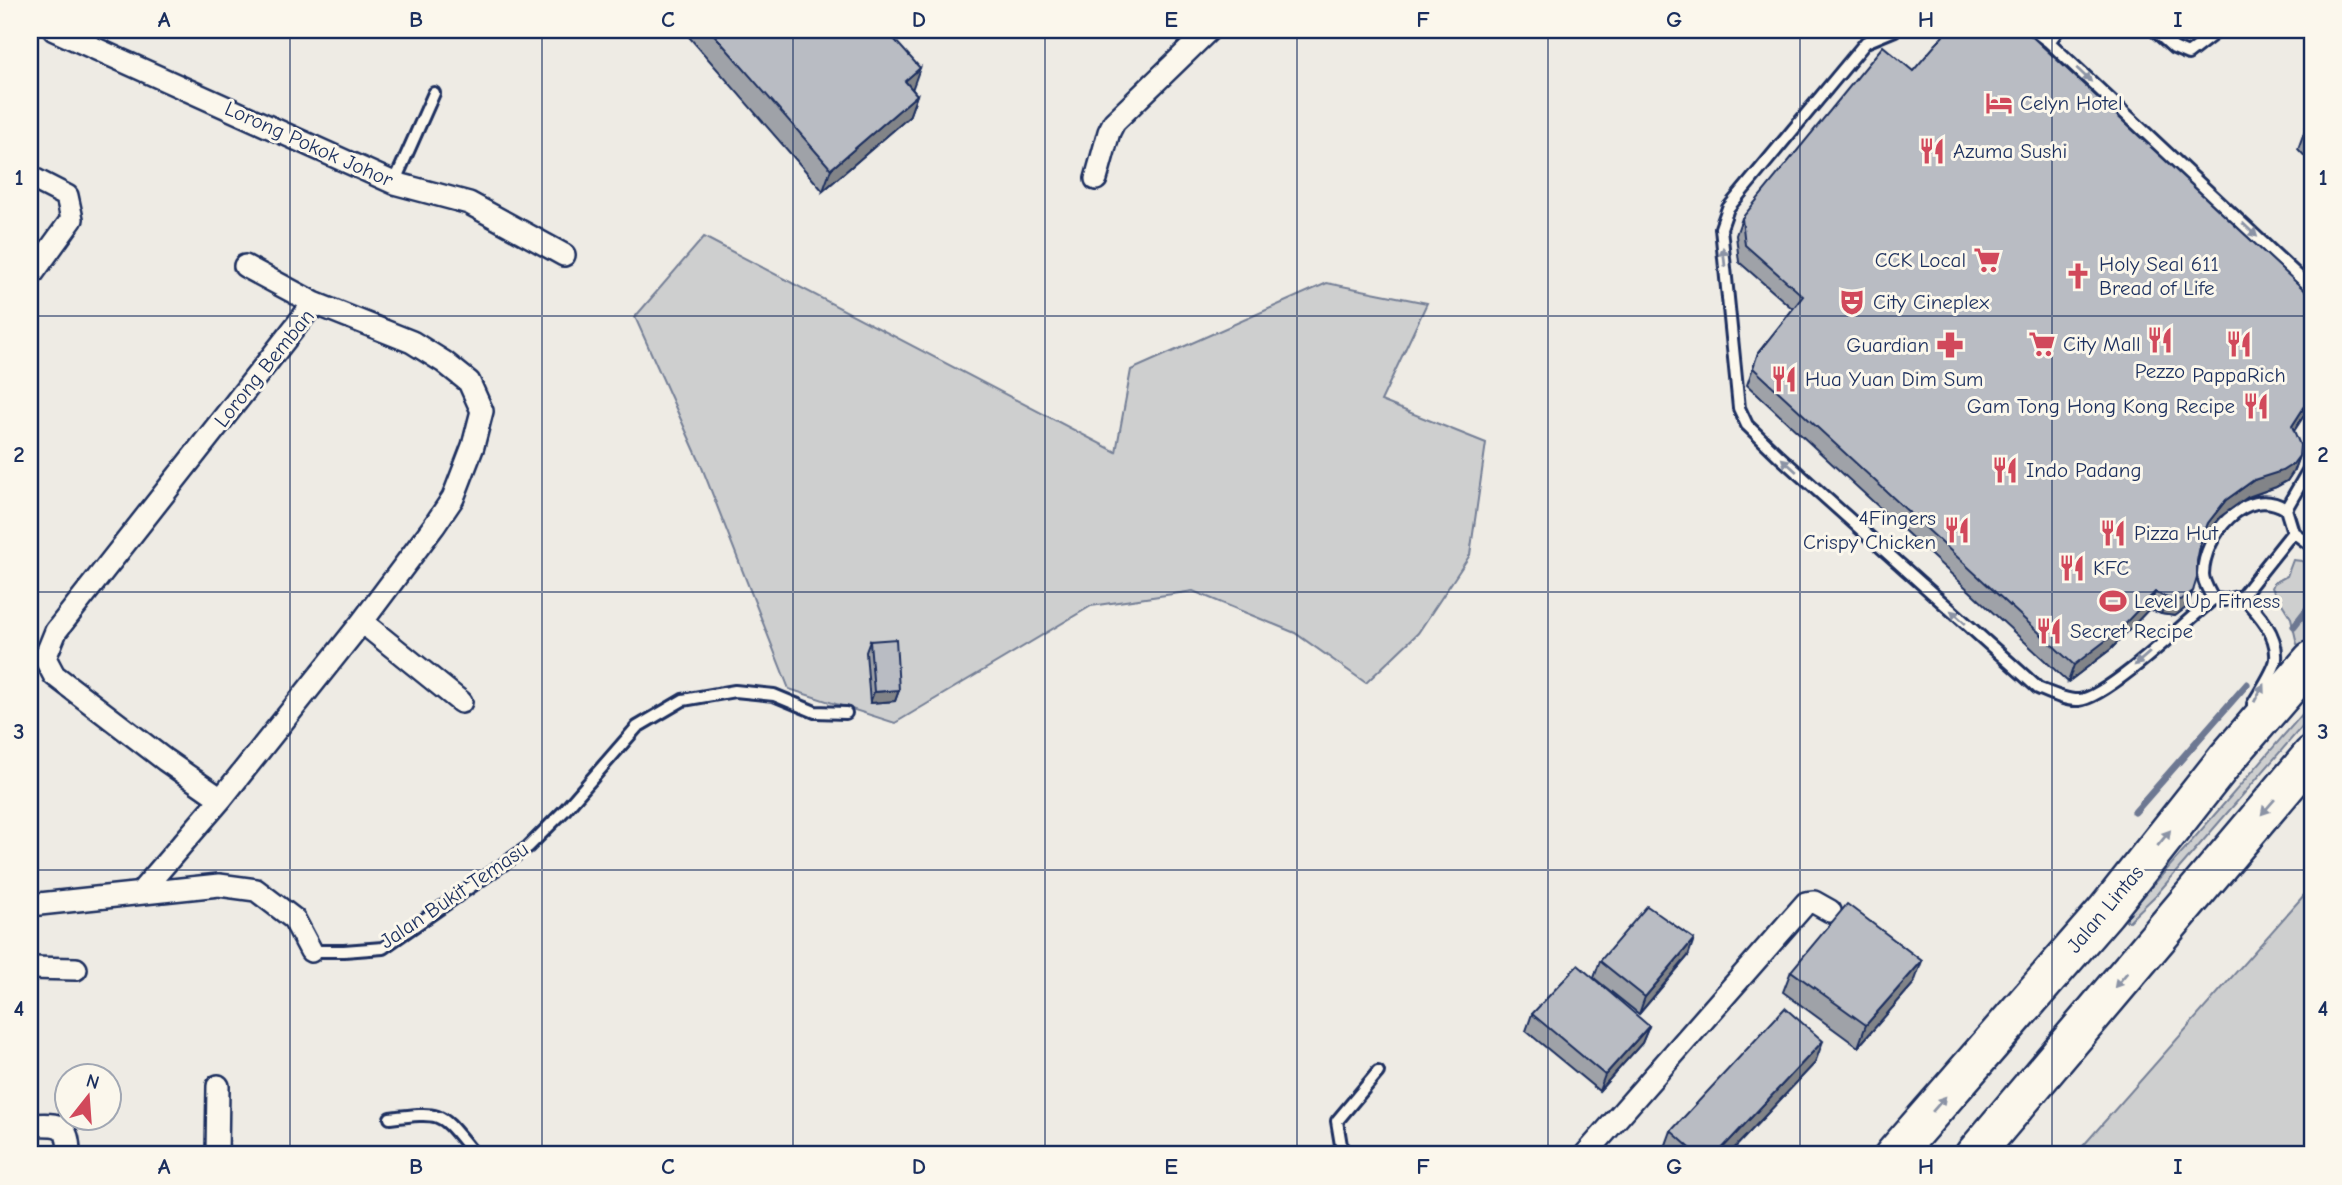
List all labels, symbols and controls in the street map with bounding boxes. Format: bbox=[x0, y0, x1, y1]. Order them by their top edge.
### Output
text: A bbox=[158, 6, 171, 33]
text: B bbox=[409, 6, 423, 33]
text: C bbox=[661, 6, 675, 33]
text: D bbox=[912, 6, 926, 33]
text: E bbox=[1164, 6, 1178, 33]
text: F bbox=[1416, 6, 1430, 33]
text: G bbox=[1666, 6, 1682, 33]
text: H bbox=[1918, 6, 1934, 33]
text: I bbox=[2173, 6, 2183, 33]
one-way arrow bbox=[2075, 66, 2092, 82]
hotel icon: Celyn Hotel bbox=[1984, 88, 2014, 118]
place label: Celyn Hotel bbox=[2020, 91, 2123, 115]
street label: Lorong Pokok Johor bbox=[221, 96, 397, 192]
restaurant icon: Azuma Sushi bbox=[1917, 136, 1947, 166]
place label: Azuma Sushi bbox=[1953, 139, 2067, 163]
text: 1 bbox=[14, 164, 24, 191]
text: 1 bbox=[2318, 164, 2328, 191]
one-way arrow bbox=[2241, 222, 2258, 238]
supermarket icon: CCK Local bbox=[1972, 245, 2002, 275]
one-way arrow bbox=[1718, 246, 1729, 268]
place label: CCK Local bbox=[1875, 248, 1966, 272]
place label: Holy Seal 611 Bread of Life bbox=[2099, 252, 2219, 300]
church icon: Holy Seal 611 Bread of Life bbox=[2063, 261, 2093, 291]
theatre icon: City Cineplex bbox=[1837, 287, 1867, 317]
place label: City Cineplex bbox=[1873, 290, 1989, 314]
street label: Lorong Bemban bbox=[209, 304, 319, 432]
restaurant icon: Pezzo bbox=[2145, 325, 2175, 355]
supermarket icon: City Mall bbox=[2027, 329, 2057, 359]
restaurant icon: PappaRich bbox=[2224, 329, 2254, 359]
pharmacy icon: Guardian bbox=[1935, 330, 1965, 360]
place label: City Mall bbox=[2063, 332, 2141, 356]
place label: Guardian bbox=[1846, 333, 1929, 357]
place label: Pezzo bbox=[2135, 359, 2185, 383]
place label: PappaRich bbox=[2192, 363, 2286, 387]
restaurant icon: Hua Yuan Dim Sum bbox=[1769, 364, 1799, 394]
place label: Hua Yuan Dim Sum bbox=[1805, 367, 1983, 391]
restaurant icon: Gam Tong Hong Kong Recipe bbox=[2241, 391, 2271, 421]
place label: Gam Tong Hong Kong Recipe bbox=[1967, 394, 2235, 418]
text: 2 bbox=[13, 441, 25, 468]
text: 2 bbox=[2317, 441, 2329, 468]
restaurant icon: Indo Padang bbox=[1990, 455, 2020, 485]
one-way arrow bbox=[1780, 457, 1798, 473]
place label: Indo Padang bbox=[2026, 458, 2142, 482]
place label: 4Fingers Crispy Chicken bbox=[1803, 506, 1936, 554]
restaurant icon: 4Fingers Crispy Chicken bbox=[1942, 515, 1972, 545]
restaurant icon: Pizza Hut bbox=[2098, 518, 2128, 548]
place label: Pizza Hut bbox=[2134, 521, 2219, 545]
restaurant icon: KFC bbox=[2057, 553, 2087, 583]
place label: KFC bbox=[2093, 556, 2129, 580]
sports icon: Level Up Fitness bbox=[2098, 586, 2128, 616]
place label: Level Up Fitness bbox=[2134, 589, 2280, 613]
one-way arrow bbox=[1949, 609, 1967, 625]
restaurant icon: Secret Recipe bbox=[2034, 616, 2064, 646]
place label: Secret Recipe bbox=[2070, 619, 2193, 643]
one-way arrow bbox=[2134, 651, 2151, 666]
one-way arrow bbox=[2253, 682, 2265, 702]
text: 3 bbox=[13, 718, 25, 745]
text: 3 bbox=[2317, 718, 2329, 745]
one-way arrow bbox=[2261, 798, 2276, 815]
one-way arrow bbox=[2156, 830, 2171, 848]
street label: Jalan Bukit Temasu bbox=[375, 836, 533, 954]
street label: Jalan Lintas bbox=[2062, 861, 2148, 957]
one-way arrow bbox=[2114, 972, 2129, 989]
text: 4 bbox=[14, 995, 25, 1022]
text: 4 bbox=[2318, 995, 2329, 1022]
north arrow bbox=[52, 1062, 122, 1132]
text: N bbox=[84, 1069, 102, 1094]
one-way arrow bbox=[1931, 1095, 1946, 1112]
text: A bbox=[158, 1153, 171, 1180]
text: B bbox=[409, 1153, 423, 1180]
text: C bbox=[661, 1153, 675, 1180]
text: D bbox=[912, 1153, 926, 1180]
text: E bbox=[1164, 1153, 1178, 1180]
text: F bbox=[1416, 1153, 1430, 1180]
text: G bbox=[1666, 1153, 1682, 1180]
text: H bbox=[1918, 1153, 1934, 1180]
text: I bbox=[2173, 1153, 2183, 1180]

